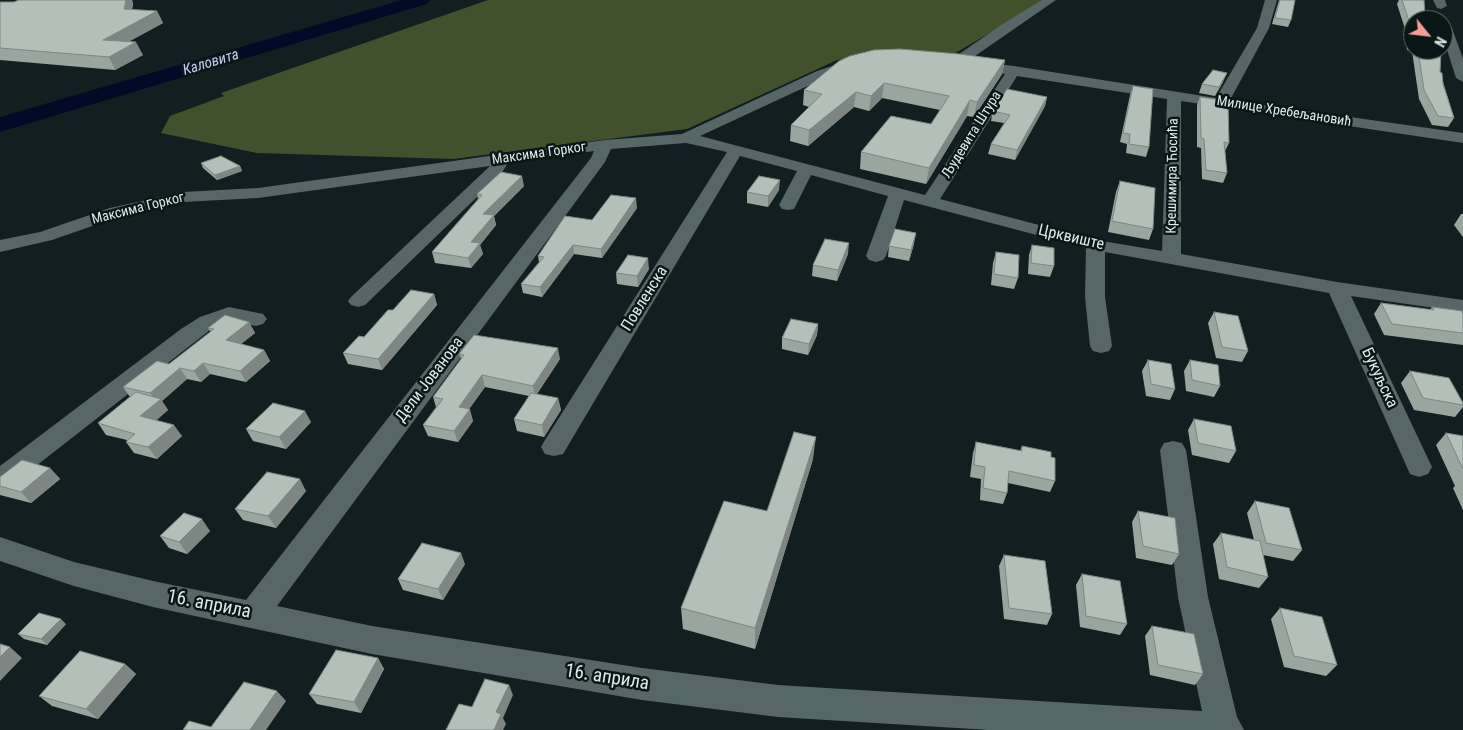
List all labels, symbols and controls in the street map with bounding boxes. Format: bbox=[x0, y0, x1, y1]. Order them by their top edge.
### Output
north arrow bbox=[1403, 10, 1453, 60]
text: N bbox=[1431, 34, 1449, 49]
water label: Каловита bbox=[181, 46, 241, 80]
street label: Људевита Штура bbox=[939, 88, 1005, 182]
street label: Милице Хребељановић bbox=[1216, 93, 1352, 131]
street label: Крешимира Ћосића bbox=[1164, 118, 1182, 234]
street label: Максима Горког bbox=[491, 139, 587, 169]
street label: Максима Горког bbox=[90, 189, 186, 229]
street label: Црквиште bbox=[1036, 221, 1106, 255]
street label: Повленска bbox=[618, 263, 672, 335]
street label: Дели Јованова bbox=[392, 334, 468, 426]
street label: Букуљска bbox=[1357, 345, 1401, 411]
street label: 16. априла bbox=[165, 586, 253, 624]
street label: 16. априла bbox=[563, 660, 651, 696]

